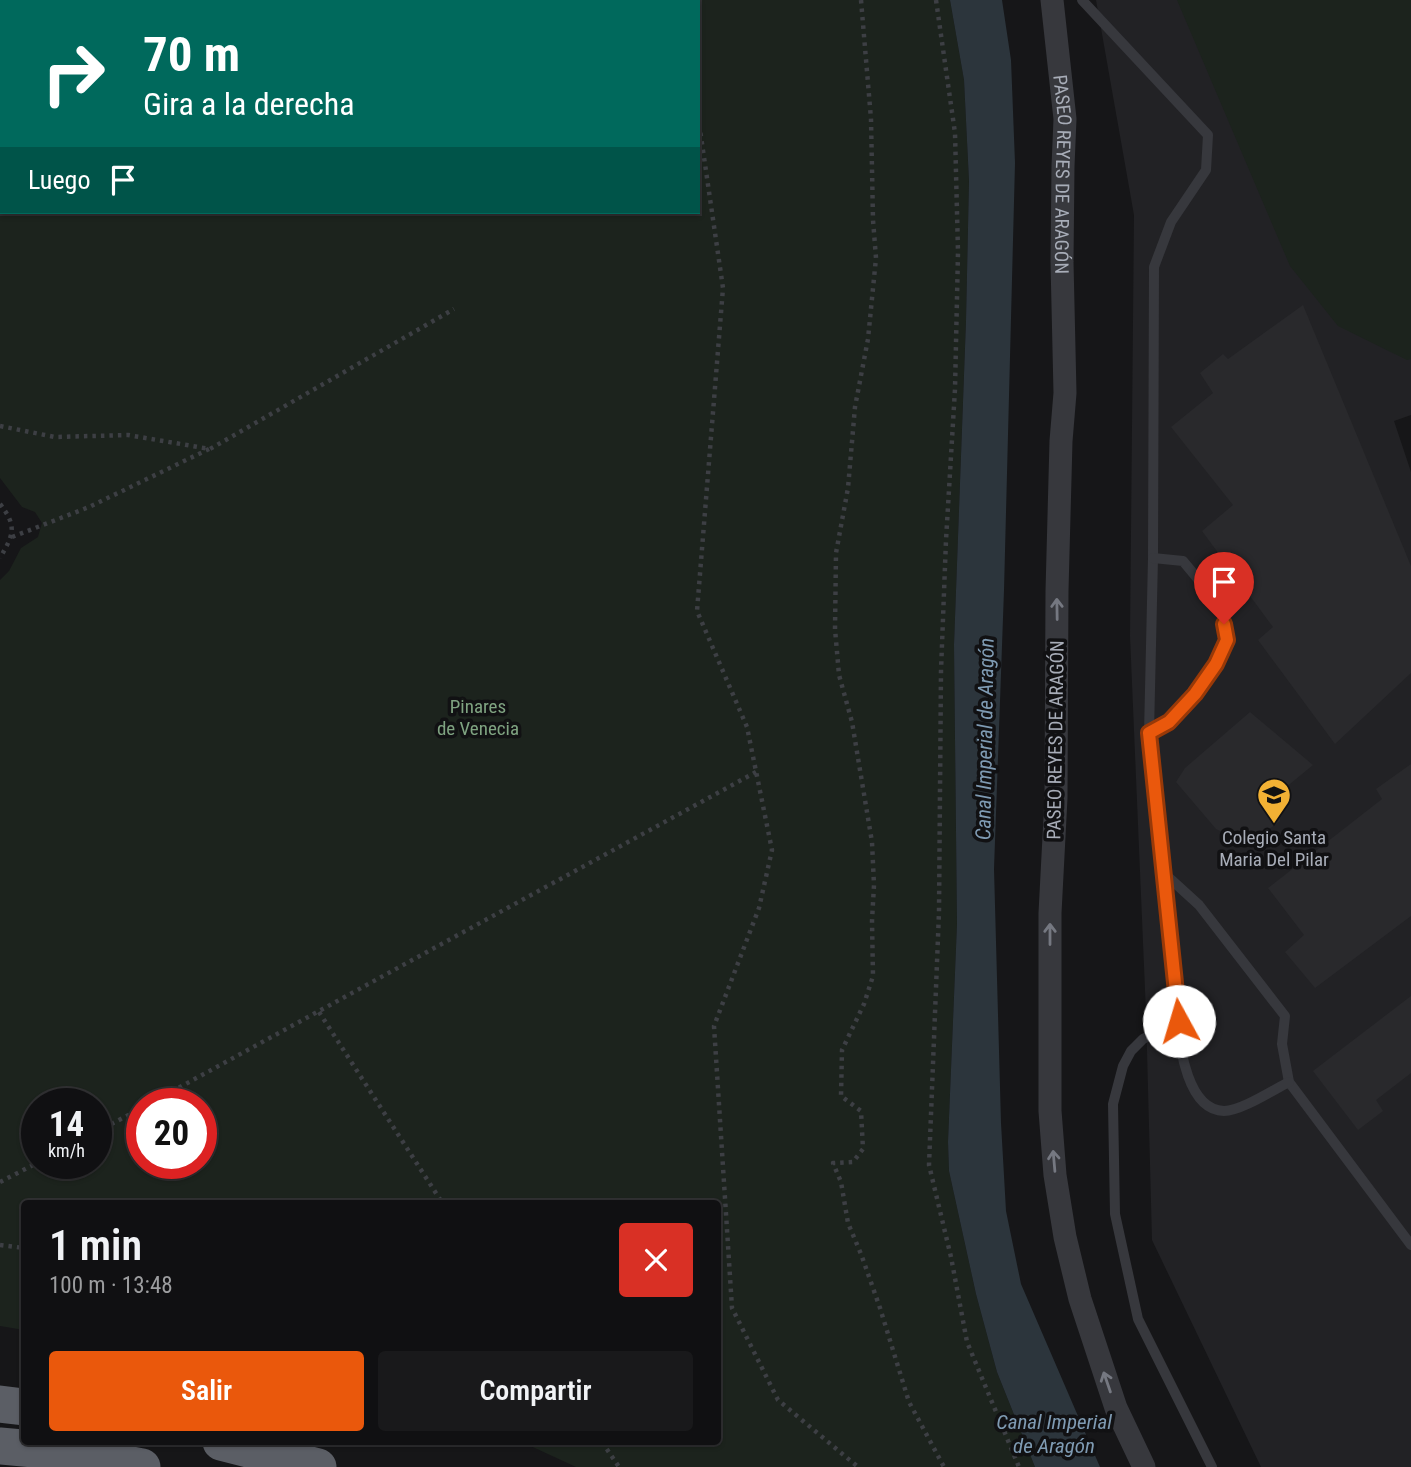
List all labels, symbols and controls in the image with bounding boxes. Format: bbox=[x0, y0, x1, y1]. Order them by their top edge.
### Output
text: 70 m bbox=[143, 26, 240, 83]
icon: right bbox=[28, 28, 119, 119]
street label: PASEO REYES DE ARAGÓN bbox=[1048, 74, 1076, 274]
text: Gira a la derecha bbox=[143, 85, 355, 123]
icon: arrive bbox=[104, 161, 142, 199]
text: Luego bbox=[28, 165, 90, 195]
pin bbox=[1194, 552, 1254, 624]
icon: arrive bbox=[1205, 563, 1243, 601]
one-way arrow bbox=[1050, 598, 1064, 621]
water label: Canal Imperial de Aragón bbox=[971, 638, 999, 840]
street label: PASEO REYES DE ARAGÓN bbox=[1042, 640, 1069, 840]
park label: Pinares de Venecia bbox=[437, 695, 519, 740]
school or university icon: Colegio Santa Maria Del Pilar bbox=[1255, 776, 1293, 825]
place label: Colegio Santa Maria Del Pilar bbox=[1219, 826, 1329, 871]
one-way arrow bbox=[1043, 923, 1057, 946]
position arrow bbox=[1142, 984, 1216, 1058]
speed limit sign: 20 bbox=[126, 1088, 217, 1179]
text: 14 bbox=[49, 1104, 84, 1145]
text: km/h bbox=[48, 1140, 85, 1161]
one-way arrow bbox=[1047, 1151, 1060, 1173]
text: 1 min bbox=[49, 1221, 142, 1270]
button: close bbox=[619, 1223, 693, 1297]
text: 100 m · 13:48 bbox=[49, 1272, 173, 1299]
button: Salir bbox=[49, 1351, 364, 1431]
button: Compartir bbox=[378, 1351, 693, 1431]
one-way arrow bbox=[1100, 1371, 1112, 1393]
water label: Canal Imperial de Aragón bbox=[996, 1410, 1112, 1458]

